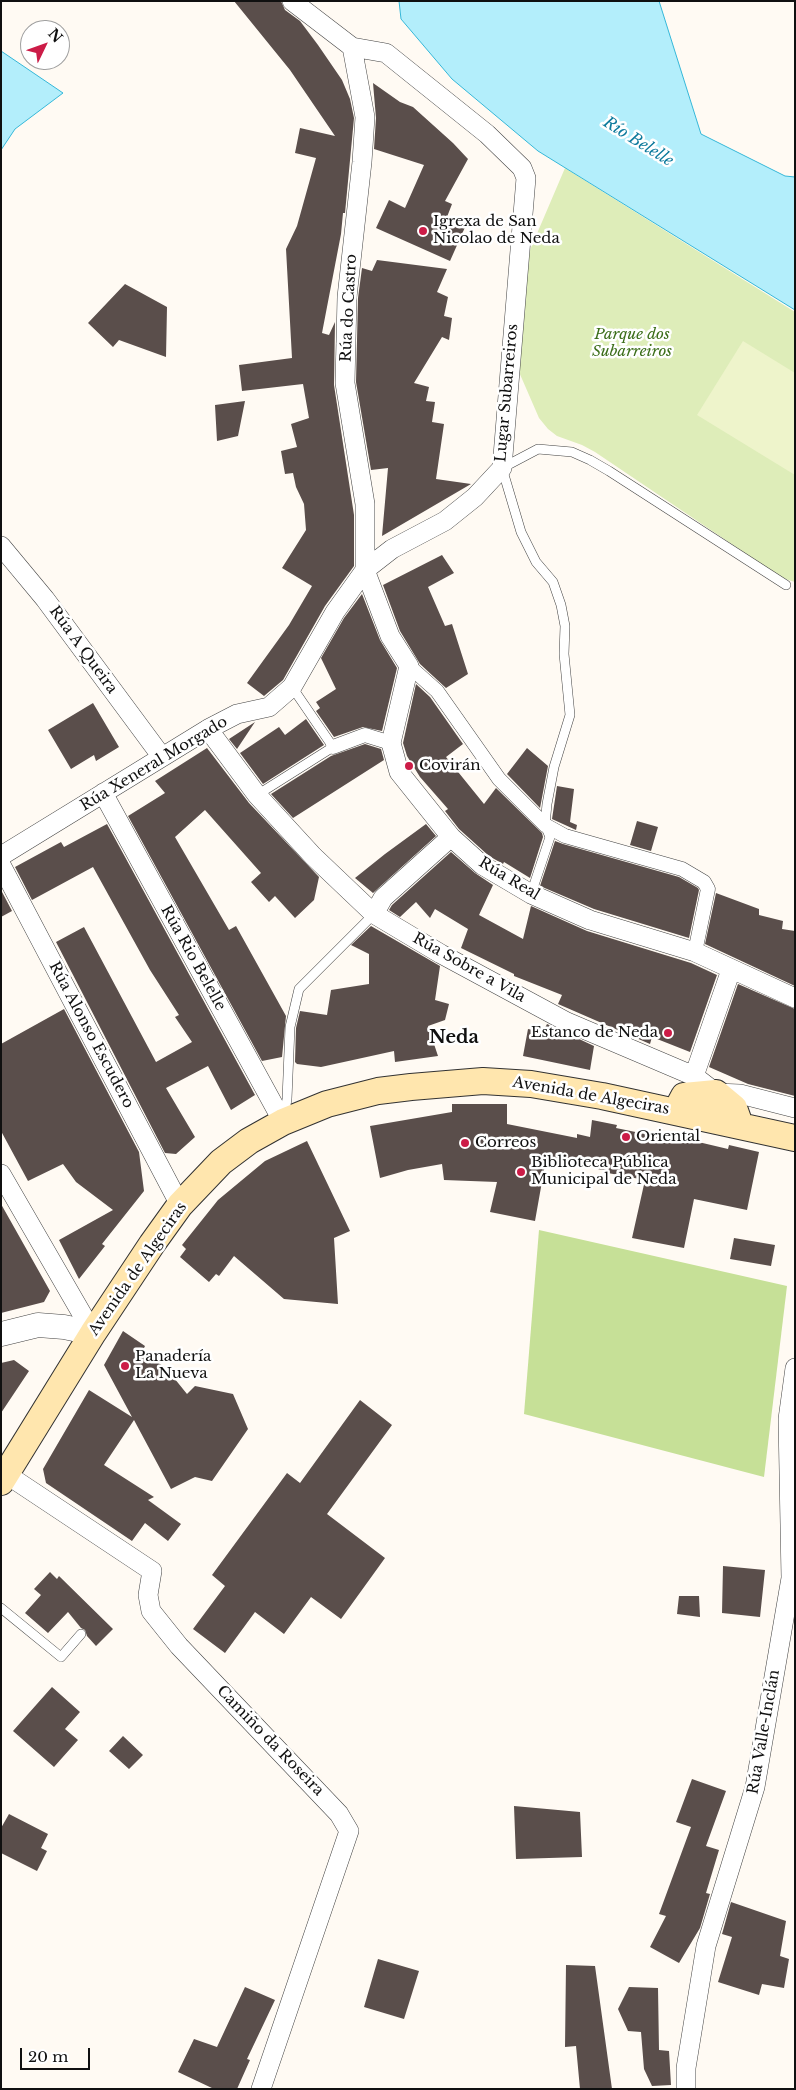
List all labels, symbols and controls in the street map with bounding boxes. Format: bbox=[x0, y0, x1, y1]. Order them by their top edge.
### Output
north arrow bbox=[20, 20, 70, 70]
text: N bbox=[44, 25, 66, 47]
water label: Río Belelle bbox=[599, 113, 677, 171]
place label: Igrexa de San Nicolao de Neda bbox=[433, 213, 560, 248]
marker: Igrexa de San Nicolao de Neda bbox=[417, 225, 429, 237]
street label: Rúa do Castro bbox=[337, 253, 361, 363]
street label: Lugar Subarreiros bbox=[492, 323, 522, 463]
park label: Parque dos Subarreiros bbox=[592, 326, 672, 361]
street label: Rúa A Queira bbox=[45, 603, 121, 697]
street label: Rúa Xeneral Morgado bbox=[77, 713, 231, 815]
place label: Covirán bbox=[419, 757, 481, 775]
marker: Covirán bbox=[403, 760, 415, 772]
street label: Rúa Real bbox=[475, 854, 543, 904]
street label: Rúa Rio Belelle bbox=[157, 902, 229, 1014]
street label: Rúa Sobre a Vila bbox=[409, 930, 529, 1006]
street label: Rúa Alonso Escudero bbox=[45, 959, 137, 1111]
place label: Estanco de Neda bbox=[531, 1024, 658, 1042]
district label: Neda bbox=[429, 1027, 479, 1049]
marker: Estanco de Neda bbox=[662, 1027, 674, 1039]
street label: Avenida de Algeciras bbox=[511, 1073, 671, 1119]
place label: Oriental bbox=[636, 1128, 700, 1146]
marker: Oriental bbox=[620, 1131, 632, 1143]
place label: Correos bbox=[475, 1134, 536, 1152]
marker: Correos bbox=[459, 1137, 471, 1149]
place label: Biblioteca Pública Municipal de Neda bbox=[531, 1154, 677, 1189]
marker: Biblioteca Pública Municipal de Neda bbox=[515, 1166, 527, 1178]
street label: Avenida de Algeciras bbox=[85, 1199, 191, 1339]
place label: Panadería La Nueva bbox=[135, 1348, 211, 1383]
marker: Panadería La Nueva bbox=[119, 1360, 131, 1372]
street label: Rúa Valle-Inclán bbox=[744, 1668, 784, 1796]
street label: Camiño da Roseira bbox=[213, 1682, 327, 1800]
scale bar bbox=[22, 2038, 92, 2070]
text: 20 m bbox=[28, 2047, 68, 2066]

